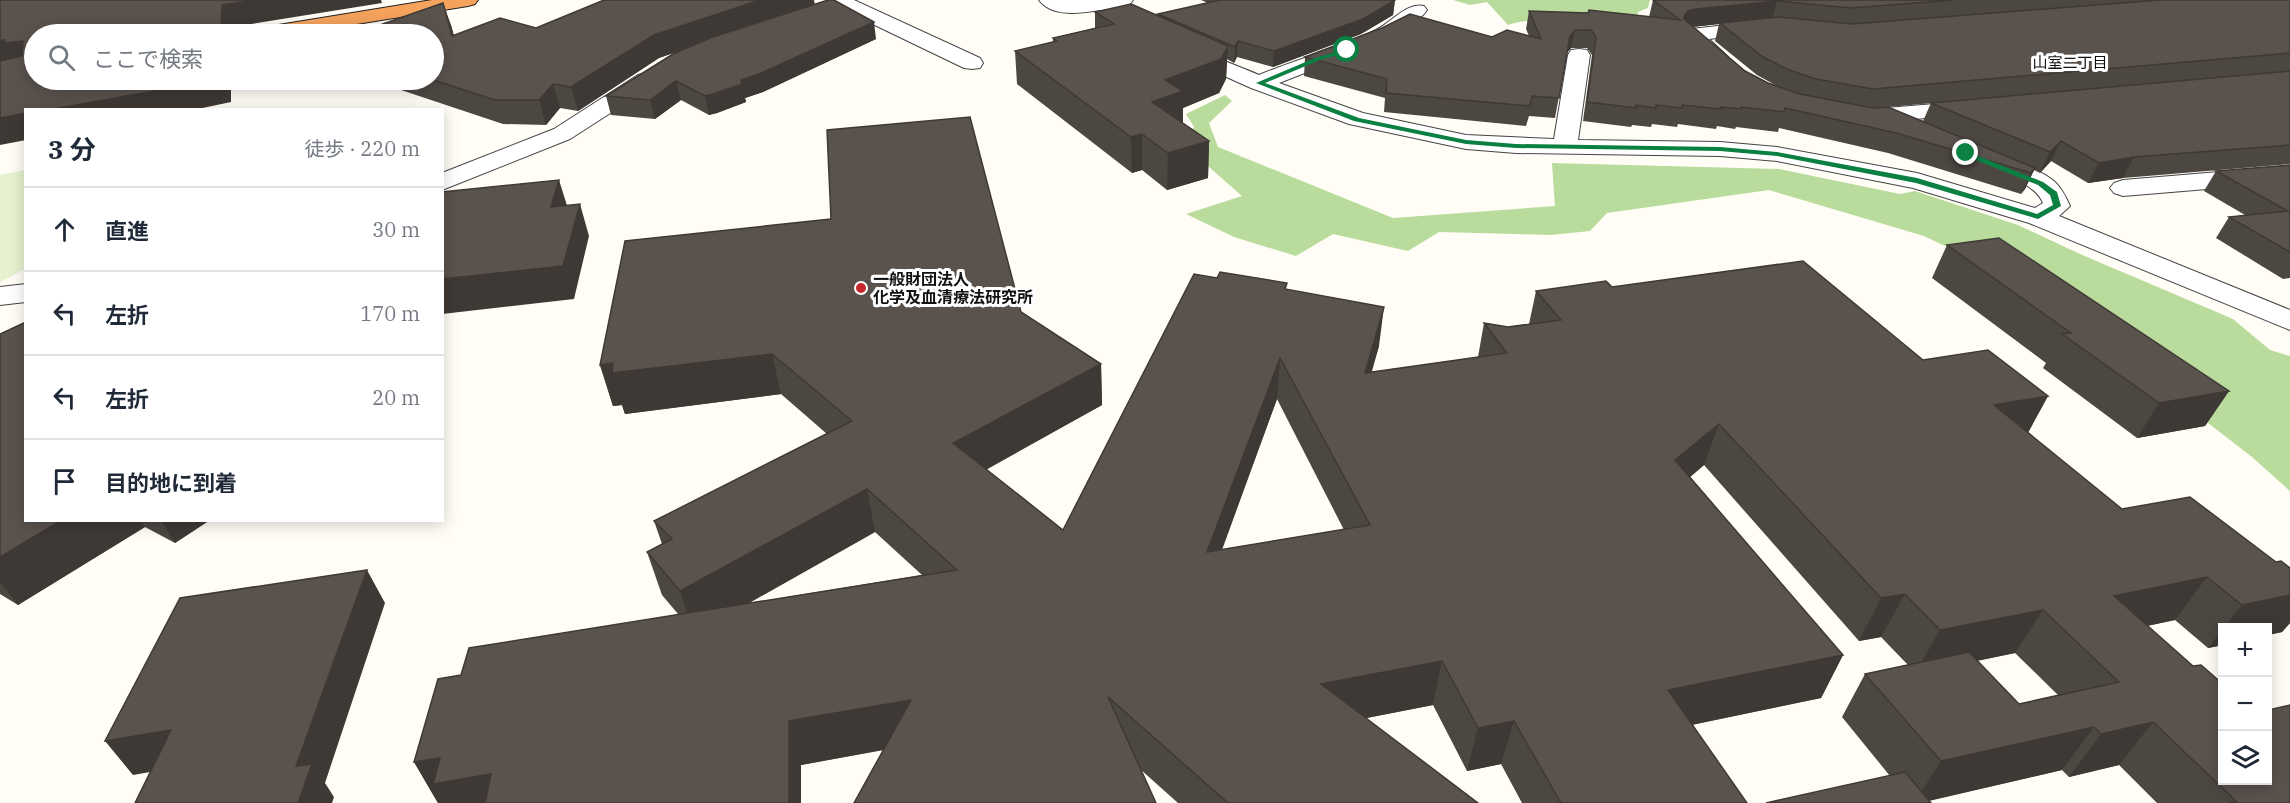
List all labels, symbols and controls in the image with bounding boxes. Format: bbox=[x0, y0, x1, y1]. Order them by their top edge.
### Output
search box bbox=[24, 24, 444, 90]
route start bbox=[1333, 36, 1359, 62]
icon: search bbox=[45, 41, 78, 74]
text: ここで検索 bbox=[93, 44, 203, 73]
district label: 山室二丁目 bbox=[2032, 53, 2108, 72]
text: 3 分 bbox=[48, 132, 96, 166]
text: 徒歩 · 220 m bbox=[305, 135, 420, 162]
route end bbox=[1952, 139, 1978, 165]
icon: ahead bbox=[48, 213, 81, 246]
text: 直進 bbox=[105, 216, 149, 245]
text: 30 m bbox=[372, 216, 420, 243]
place label: 一般財団法人 化学及血清療法研究所 bbox=[873, 269, 1033, 307]
marker: 一般財団法人 化学及血清療法研究所 bbox=[854, 281, 868, 295]
icon: left bbox=[48, 297, 81, 330]
text: 左折 bbox=[105, 300, 149, 329]
text: 170 m bbox=[360, 300, 420, 327]
icon: left bbox=[48, 381, 81, 414]
text: 左折 bbox=[105, 384, 149, 413]
text: 20 m bbox=[372, 384, 420, 411]
icon: arrive bbox=[48, 465, 81, 498]
text: 目的地に到着 bbox=[105, 468, 237, 497]
map controls bbox=[2218, 623, 2272, 785]
button: + bbox=[2218, 623, 2272, 677]
button: − bbox=[2218, 677, 2272, 731]
button: layers bbox=[2218, 731, 2272, 785]

